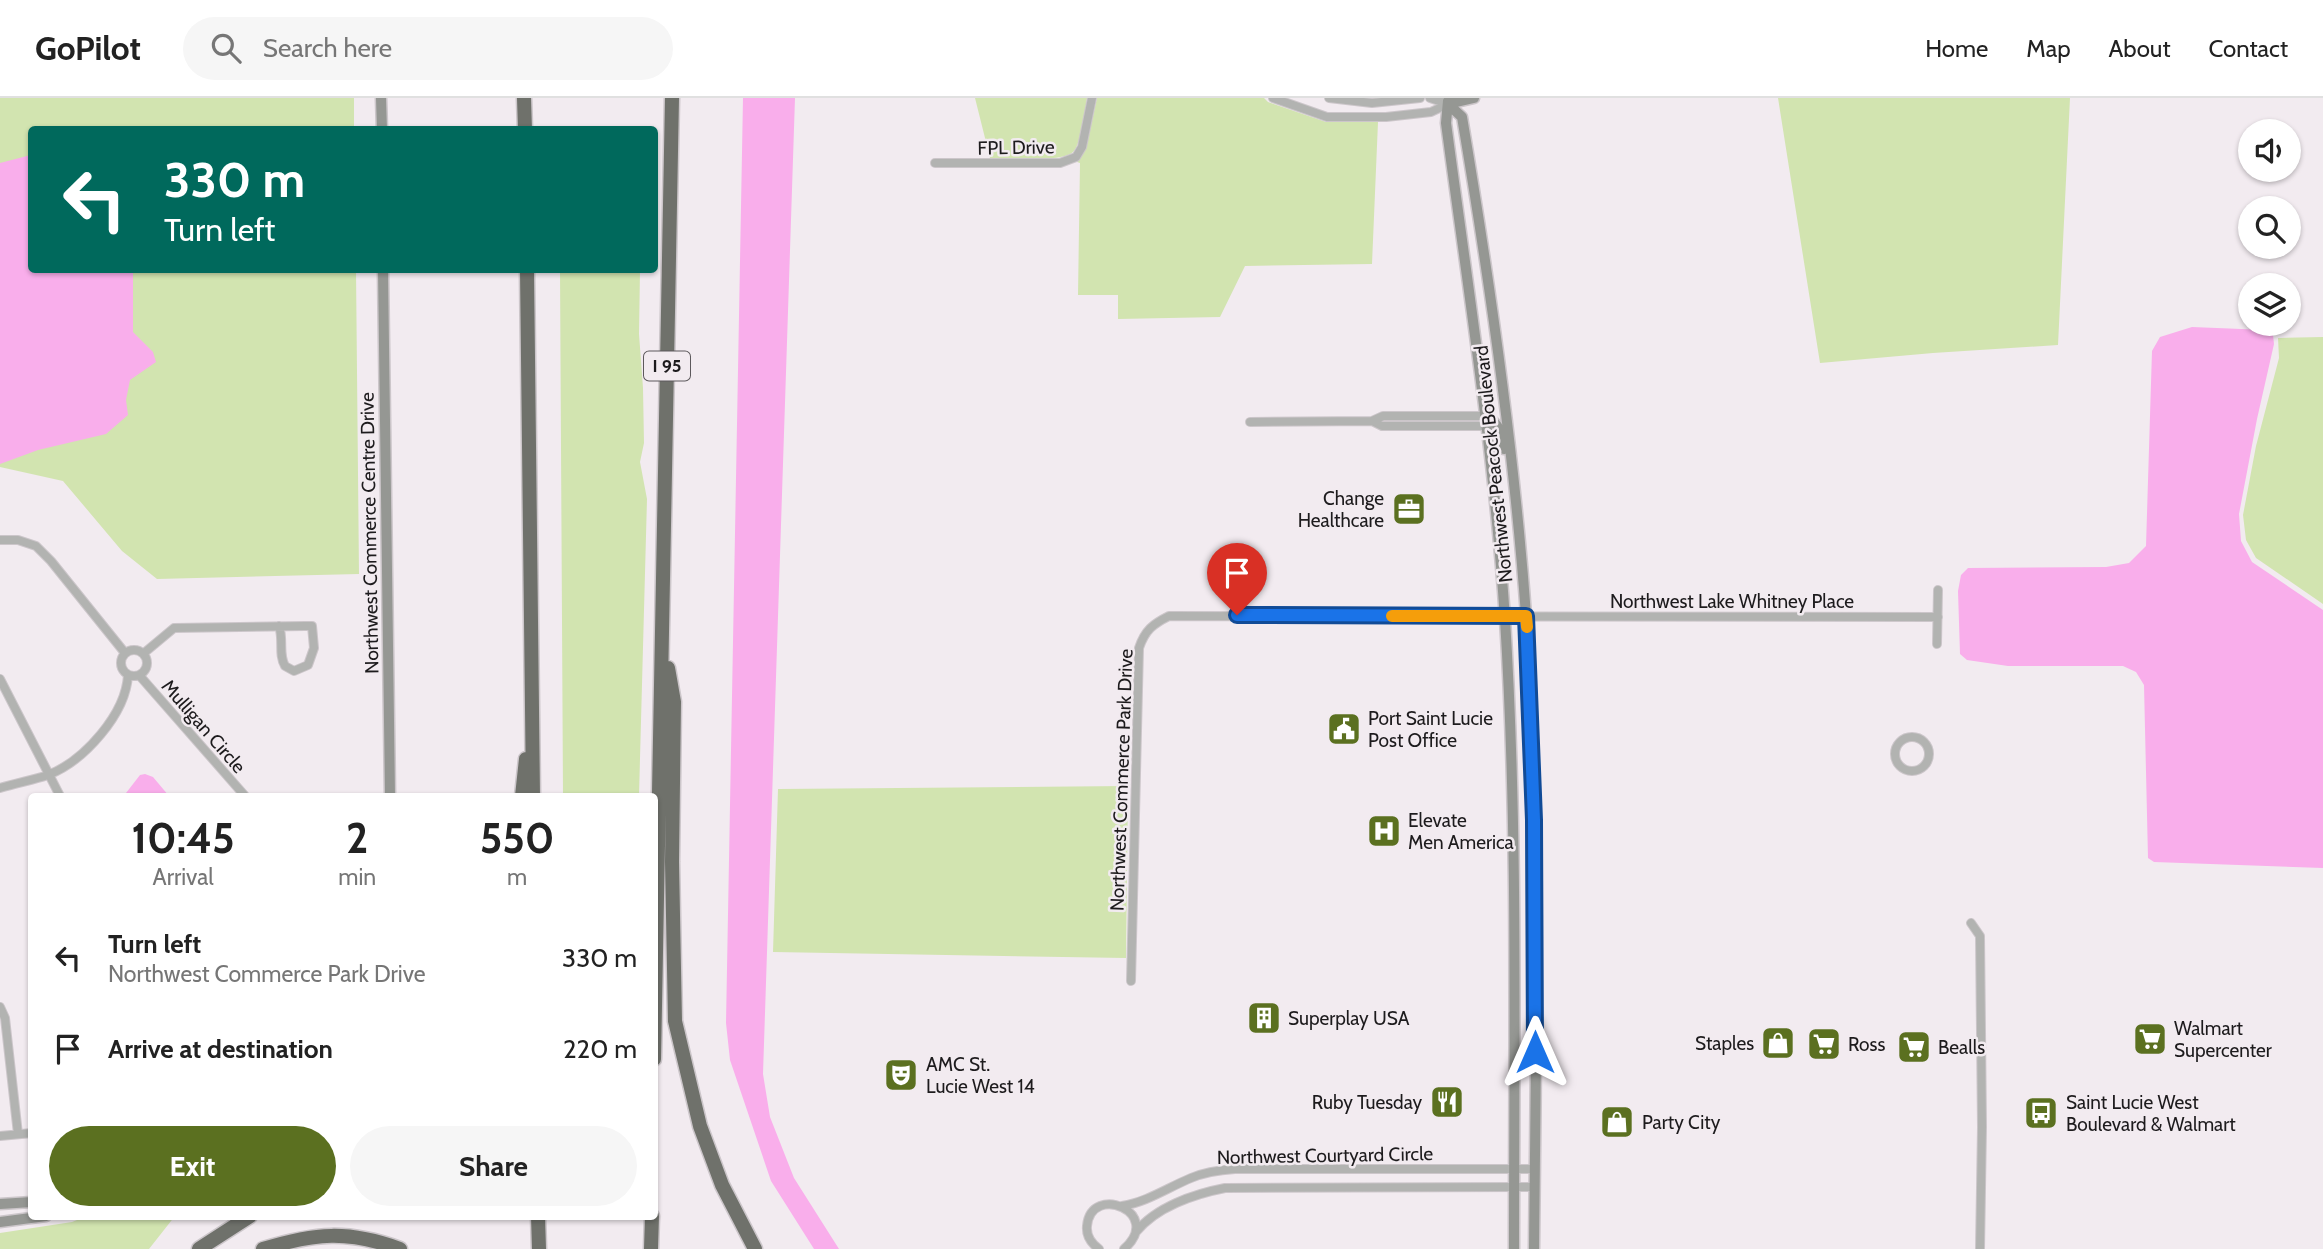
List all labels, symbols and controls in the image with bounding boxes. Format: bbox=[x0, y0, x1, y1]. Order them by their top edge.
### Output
search box bbox=[183, 17, 673, 80]
text: GoPilot bbox=[35, 28, 141, 68]
icon: search bbox=[207, 29, 245, 67]
text: Search here bbox=[263, 32, 392, 64]
text: Home bbox=[1925, 34, 1988, 63]
text: Map bbox=[2026, 34, 2071, 63]
text: About bbox=[2109, 34, 2171, 63]
text: Contact bbox=[2209, 34, 2288, 63]
map controls bbox=[2238, 119, 2301, 336]
button: sound bbox=[2238, 119, 2301, 182]
street label: FPL Drive bbox=[977, 135, 1055, 160]
text: 330 m bbox=[164, 150, 305, 209]
icon: left bbox=[49, 154, 140, 245]
button: search bbox=[2238, 196, 2301, 259]
text: Turn left bbox=[164, 210, 275, 249]
button: layers bbox=[2238, 273, 2301, 336]
street label: Northwest Peacock Boulevard bbox=[1470, 344, 1517, 584]
road number: I 95 bbox=[644, 352, 690, 380]
street label: Northwest Commerce Centre Drive bbox=[356, 392, 383, 674]
place label: Change Healthcare bbox=[1298, 487, 1384, 532]
office icon: Change Healthcare bbox=[1390, 490, 1428, 528]
pin bbox=[1207, 543, 1267, 615]
icon: arrive bbox=[1218, 554, 1256, 592]
street label: Northwest Lake Whitney Place bbox=[1610, 590, 1854, 613]
street label: Northwest Commerce Park Drive bbox=[1105, 648, 1138, 912]
street label: Mulligan Circle bbox=[157, 675, 251, 778]
place label: Port Saint Lucie Post Office bbox=[1368, 707, 1493, 752]
public building icon: Port Saint Lucie Post Office bbox=[1325, 710, 1363, 748]
place label: Elevate Men America bbox=[1408, 809, 1514, 854]
text: 10:45 bbox=[132, 812, 235, 864]
text: 2 bbox=[346, 812, 368, 864]
text: 550 bbox=[480, 812, 554, 864]
hospital icon: Elevate Men America bbox=[1365, 812, 1403, 850]
text: Arrival bbox=[152, 863, 214, 891]
text: min bbox=[338, 863, 376, 891]
text: m bbox=[507, 863, 527, 891]
text: Turn left bbox=[108, 928, 201, 960]
icon: left bbox=[49, 939, 87, 977]
text: 330 m bbox=[562, 942, 637, 974]
text: Northwest Commerce Park Drive bbox=[108, 960, 426, 988]
building icon: Superplay USA bbox=[1245, 999, 1283, 1037]
place label: Superplay USA bbox=[1288, 1007, 1410, 1030]
position arrow bbox=[1498, 1015, 1572, 1089]
place label: Walmart Supercenter bbox=[2174, 1017, 2272, 1062]
supermarket icon: Walmart Supercenter bbox=[2131, 1020, 2169, 1058]
shop icon: Staples bbox=[1759, 1024, 1797, 1062]
supermarket icon: Ross bbox=[1805, 1025, 1843, 1063]
supermarket icon: Bealls bbox=[1895, 1028, 1933, 1066]
icon: arrive bbox=[49, 1030, 87, 1068]
place label: Staples bbox=[1695, 1032, 1754, 1055]
text: Arrive at destination bbox=[108, 1033, 333, 1065]
text: 220 m bbox=[563, 1033, 637, 1065]
place label: Ross bbox=[1848, 1033, 1885, 1056]
place label: Bealls bbox=[1938, 1036, 1985, 1059]
place label: AMC St. Lucie West 14 bbox=[926, 1053, 1035, 1098]
theatre icon: AMC St. Lucie West 14 bbox=[882, 1056, 920, 1094]
restaurant icon: Ruby Tuesday bbox=[1428, 1083, 1466, 1121]
place label: Ruby Tuesday bbox=[1312, 1091, 1422, 1114]
place label: Saint Lucie West Boulevard & Walmart bbox=[2066, 1091, 2236, 1136]
bus stop icon: Saint Lucie West Boulevard & Walmart bbox=[2022, 1094, 2060, 1132]
shop icon: Party City bbox=[1598, 1103, 1636, 1141]
place label: Party City bbox=[1642, 1111, 1721, 1134]
button: Exit bbox=[49, 1126, 336, 1206]
button: Share bbox=[350, 1126, 637, 1206]
street label: Northwest Courtyard Circle bbox=[1217, 1142, 1434, 1169]

